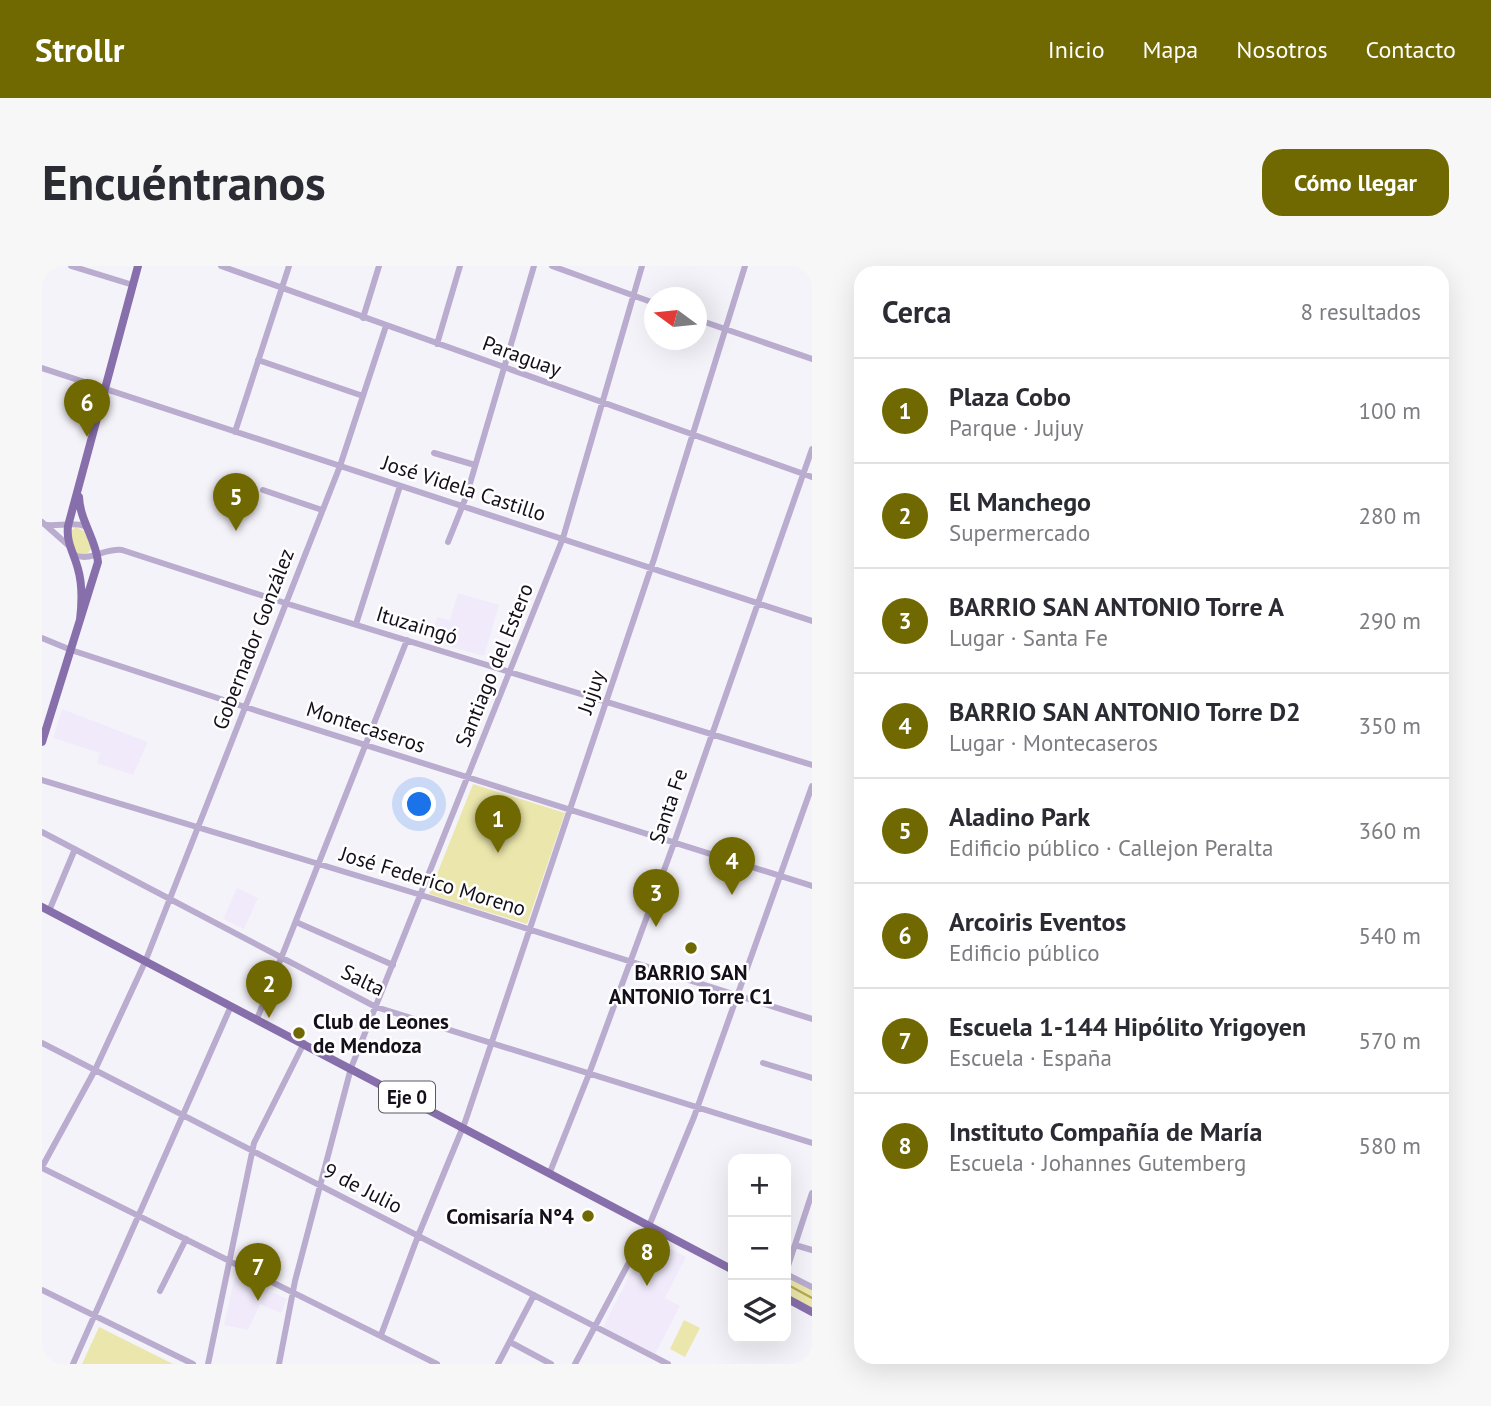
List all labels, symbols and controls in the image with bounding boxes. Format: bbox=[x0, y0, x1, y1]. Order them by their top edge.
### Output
text: Strollr bbox=[35, 28, 124, 71]
text: Inicio bbox=[1048, 34, 1105, 65]
text: Mapa bbox=[1143, 34, 1198, 65]
text: Nosotros bbox=[1236, 34, 1328, 65]
text: Contacto bbox=[1366, 34, 1456, 65]
button: Cómo llegar bbox=[1262, 149, 1449, 216]
text: Encuéntranos bbox=[42, 150, 326, 214]
north arrow bbox=[644, 287, 707, 350]
text: Cerca bbox=[882, 292, 951, 331]
text: 8 resultados bbox=[1300, 297, 1421, 326]
street label: Paraguay bbox=[479, 329, 565, 383]
pin: 6 bbox=[64, 379, 110, 437]
text: Plaza Cobo bbox=[949, 380, 1071, 413]
text: 1 bbox=[898, 396, 912, 425]
text: 100 m bbox=[1359, 396, 1421, 425]
text: Parque · Jujuy bbox=[949, 413, 1083, 442]
street label: José Videla Castillo bbox=[378, 448, 549, 527]
pin: 5 bbox=[213, 473, 259, 531]
text: El Manchego bbox=[949, 485, 1091, 518]
text: 2 bbox=[898, 501, 912, 530]
text: 280 m bbox=[1359, 501, 1421, 530]
text: Supermercado bbox=[949, 518, 1090, 547]
street label: Gobernador González bbox=[206, 545, 300, 733]
street label: Santiago del Estero bbox=[449, 579, 539, 751]
text: BARRIO SAN ANTONIO Torre A bbox=[949, 590, 1284, 623]
street label: Ituzaingó bbox=[373, 600, 461, 650]
text: 3 bbox=[898, 606, 912, 635]
text: 290 m bbox=[1359, 606, 1421, 635]
text: Lugar · Santa Fe bbox=[949, 623, 1108, 652]
street label: Jujuy bbox=[571, 667, 611, 718]
street label: Montecaseros bbox=[303, 695, 429, 759]
text: BARRIO SAN ANTONIO Torre D2 bbox=[949, 695, 1301, 728]
text: 4 bbox=[898, 711, 912, 740]
text: 350 m bbox=[1359, 711, 1421, 740]
text: Lugar · Montecaseros bbox=[949, 728, 1158, 757]
street label: Santa Fe bbox=[643, 765, 693, 847]
your location bbox=[402, 787, 436, 821]
pin: 1 bbox=[475, 795, 521, 853]
text: Aladino Park bbox=[949, 800, 1090, 833]
text: 5 bbox=[898, 816, 912, 845]
text: 360 m bbox=[1359, 816, 1421, 845]
text: Edificio público · Callejon Peralta bbox=[949, 833, 1273, 862]
pin: 4 bbox=[709, 837, 755, 895]
street label: José Federico Moreno bbox=[336, 840, 529, 922]
pin: 3 bbox=[633, 869, 679, 927]
text: Arcoiris Eventos bbox=[949, 905, 1126, 938]
text: 6 bbox=[898, 921, 912, 950]
text: 540 m bbox=[1359, 921, 1421, 950]
text: Edificio público bbox=[949, 938, 1100, 967]
marker: BARRIO SAN ANTONIO Torre C1 bbox=[683, 940, 699, 956]
street label: Salta bbox=[337, 958, 389, 1002]
place label: BARRIO SAN ANTONIO Torre C1 bbox=[609, 959, 773, 1010]
pin: 2 bbox=[246, 960, 292, 1018]
place label: Club de Leones de Mendoza bbox=[313, 1008, 449, 1059]
text: Escuela 1-144 Hipólito Yrigoyen bbox=[949, 1010, 1306, 1043]
marker: Club de Leones de Mendoza bbox=[291, 1025, 307, 1041]
text: 7 bbox=[898, 1026, 912, 1055]
text: 570 m bbox=[1359, 1026, 1421, 1055]
text: Escuela · España bbox=[949, 1043, 1112, 1072]
road number: Eje 0 bbox=[379, 1082, 435, 1112]
text: Instituto Compañía de María bbox=[949, 1115, 1262, 1148]
text: 8 bbox=[898, 1131, 912, 1160]
text: 580 m bbox=[1359, 1131, 1421, 1160]
text: Escuela · Johannes Gutemberg bbox=[949, 1148, 1246, 1177]
map controls bbox=[728, 1154, 791, 1343]
button: + bbox=[728, 1154, 791, 1217]
street label: 9 de Julio bbox=[319, 1157, 407, 1219]
place label: Comisaría N°4 bbox=[446, 1203, 574, 1230]
marker: Comisaría N°4 bbox=[580, 1208, 596, 1224]
button: − bbox=[728, 1217, 791, 1280]
pin: 8 bbox=[624, 1228, 670, 1286]
pin: 7 bbox=[235, 1243, 281, 1301]
button: layers bbox=[728, 1280, 791, 1343]

